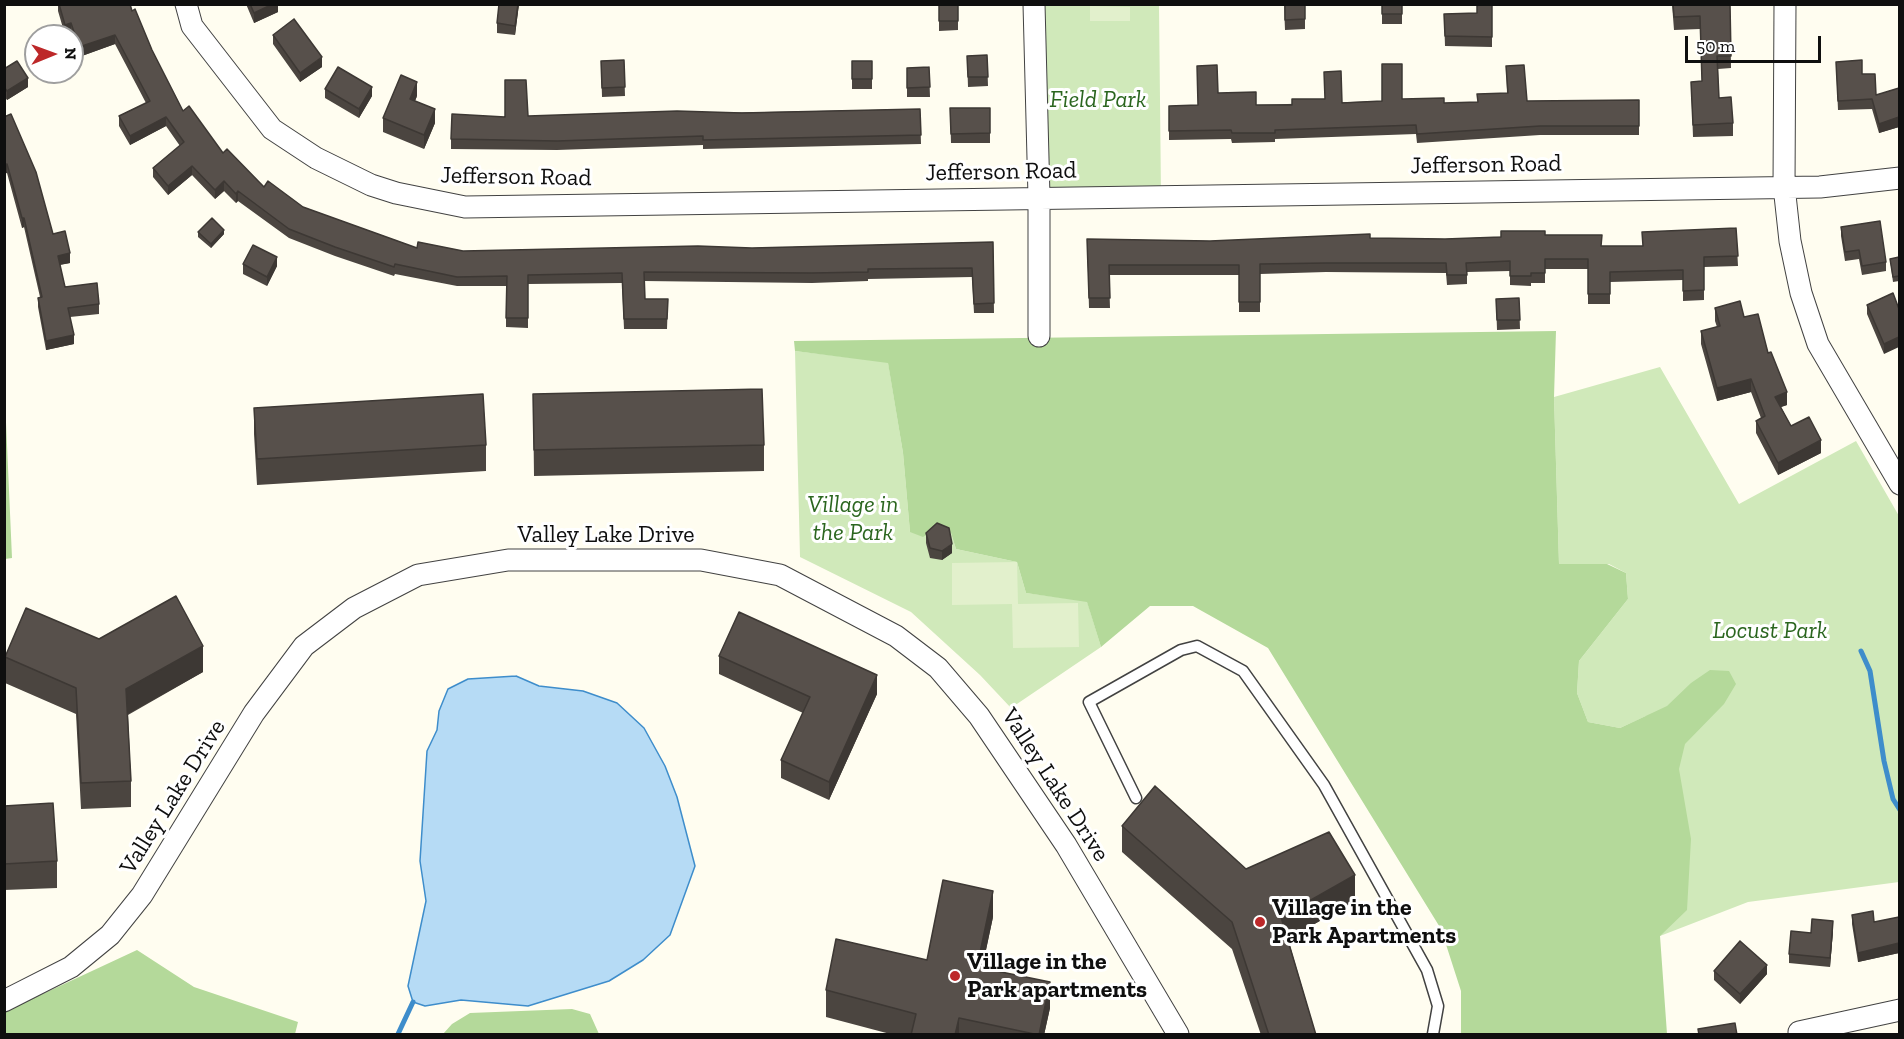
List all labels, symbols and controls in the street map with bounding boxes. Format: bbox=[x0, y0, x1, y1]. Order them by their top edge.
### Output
north arrow bbox=[24, 24, 84, 84]
scale bar bbox=[1688, 24, 1824, 62]
text: 50 m bbox=[1696, 35, 1735, 57]
text: N bbox=[61, 47, 80, 60]
park label: Field Park bbox=[1049, 86, 1147, 114]
street label: Jefferson Road bbox=[1410, 149, 1562, 181]
street label: Jefferson Road bbox=[925, 156, 1077, 188]
street label: Jefferson Road bbox=[440, 161, 592, 193]
park label: Village in the Park bbox=[807, 491, 899, 547]
street label: Valley Lake Drive bbox=[518, 521, 694, 549]
park label: Locust Park bbox=[1713, 617, 1827, 645]
street label: Valley Lake Drive bbox=[995, 703, 1115, 867]
street label: Valley Lake Drive bbox=[114, 714, 232, 880]
place label: Village in the Park Apartments bbox=[1272, 894, 1456, 950]
marker: Village in the Park Apartments bbox=[1253, 915, 1267, 929]
place label: Village in the Park apartments bbox=[967, 948, 1147, 1004]
marker: Village in the Park apartments bbox=[948, 969, 962, 983]

